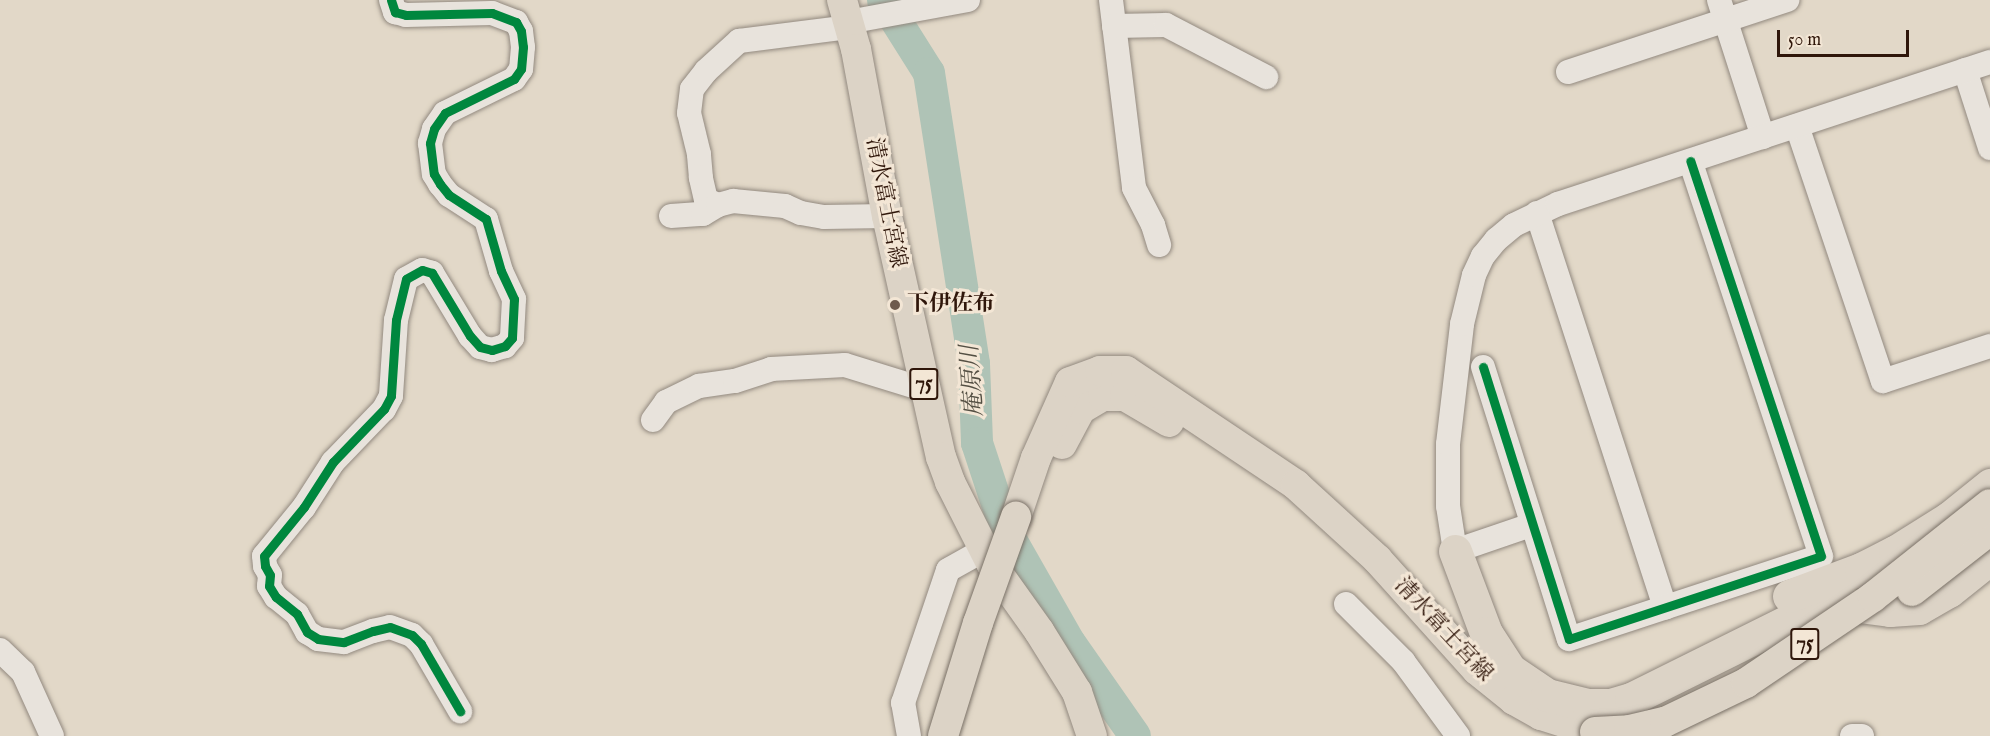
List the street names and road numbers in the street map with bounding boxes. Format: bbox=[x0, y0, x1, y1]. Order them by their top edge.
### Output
street label: 清水富士宮線 bbox=[859, 136, 911, 270]
road number: 75 bbox=[909, 366, 939, 402]
street label: 清水富士宮線 bbox=[1388, 573, 1498, 687]
road number: 75 bbox=[1790, 626, 1820, 662]

